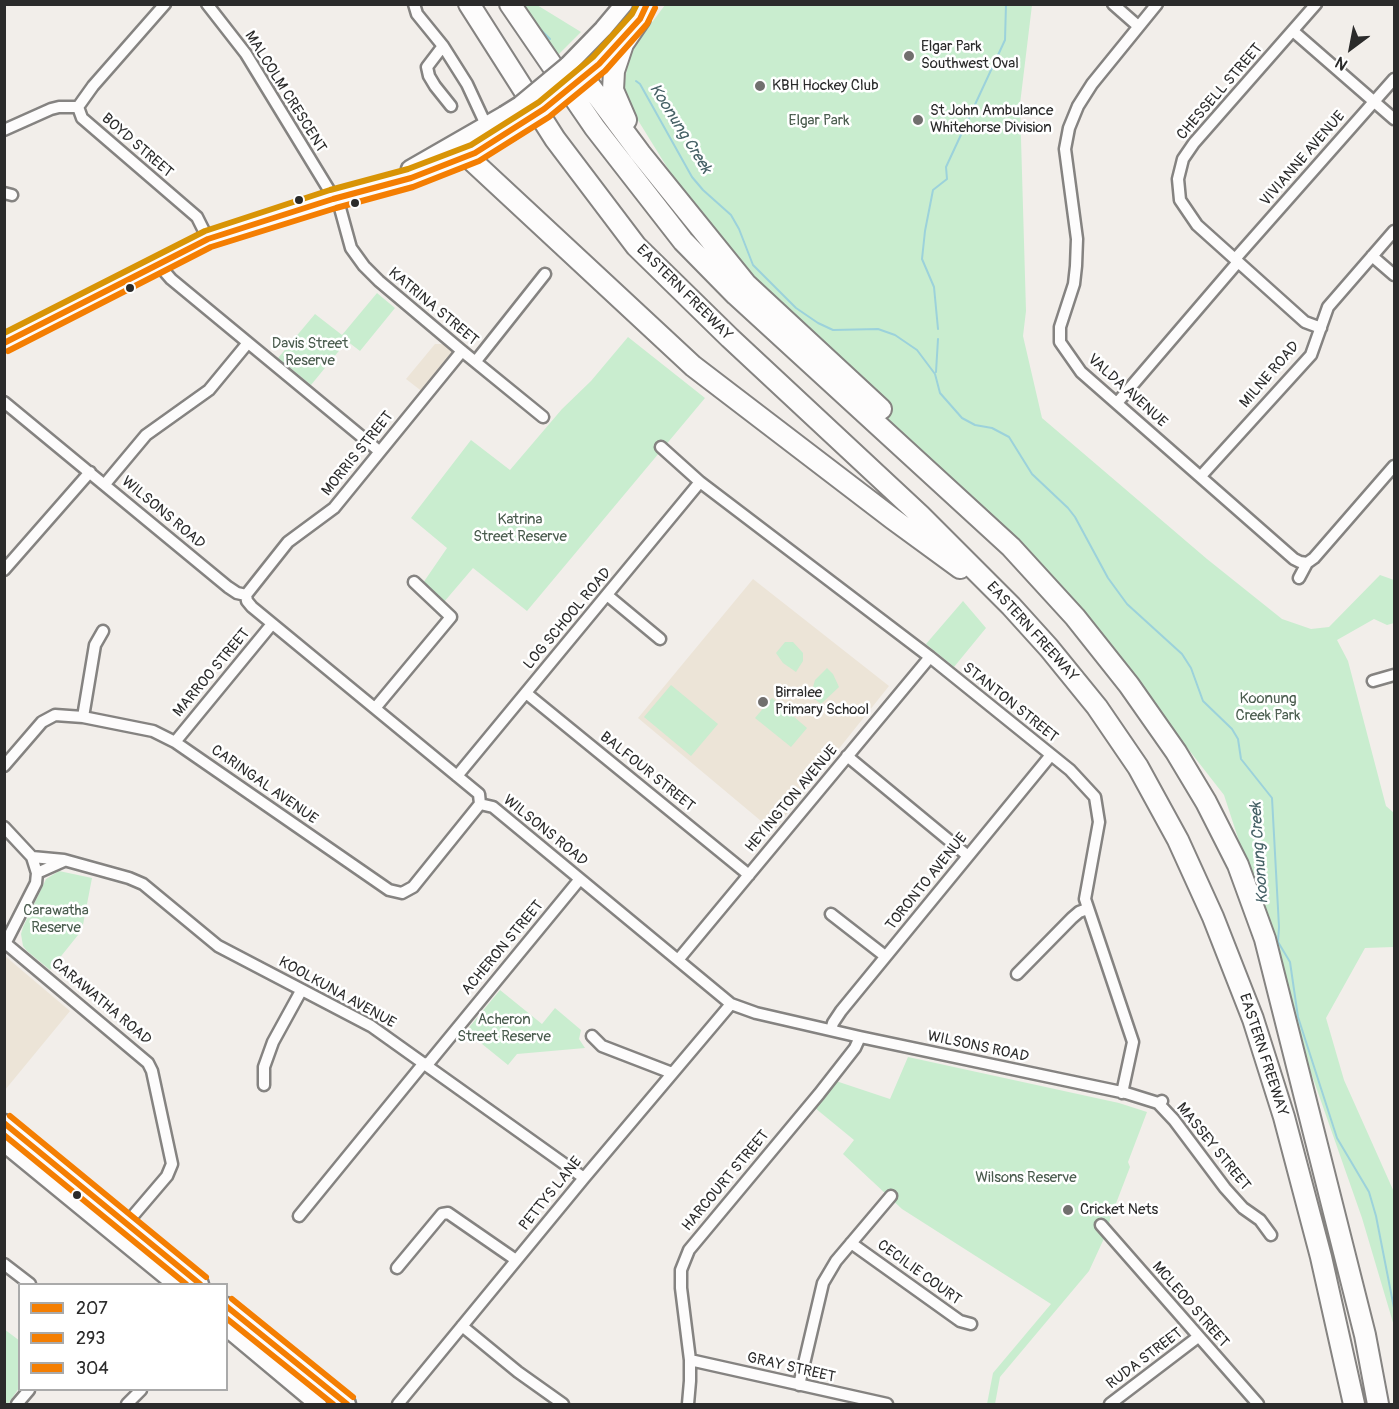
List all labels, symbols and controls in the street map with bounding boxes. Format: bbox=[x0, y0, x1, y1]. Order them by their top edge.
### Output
north arrow bbox=[1321, 18, 1381, 78]
street label: MALCOLM CRESCENT bbox=[240, 28, 330, 156]
place label: Elgar Park Southwest Oval bbox=[921, 38, 1019, 73]
street label: CHESSELL STREET bbox=[1173, 40, 1267, 144]
marker: Elgar Park Southwest Oval bbox=[902, 49, 916, 63]
text: N bbox=[1332, 52, 1351, 75]
place label: KBH Hockey Club bbox=[772, 77, 878, 95]
marker: KBH Hockey Club bbox=[753, 79, 767, 93]
water label: Koonung Creek bbox=[645, 81, 715, 177]
place label: St John Ambulance Whitehorse Division bbox=[930, 102, 1053, 137]
street label: VIVIANNE AVENUE bbox=[1257, 108, 1349, 210]
street label: BOYD STREET bbox=[97, 110, 177, 182]
park label: Elgar Park bbox=[789, 112, 849, 130]
marker: St John Ambulance Whitehorse Division bbox=[911, 113, 925, 127]
unlabelled marker bbox=[293, 194, 305, 206]
unlabelled marker bbox=[349, 197, 361, 209]
street label: EASTERN FREEWAY bbox=[632, 241, 736, 345]
street label: KATRINA STREET bbox=[384, 264, 482, 350]
unlabelled marker bbox=[124, 282, 136, 294]
park label: Davis Street Reserve bbox=[272, 335, 348, 370]
street label: MILNE ROAD bbox=[1236, 338, 1304, 412]
street label: VALDA AVENUE bbox=[1083, 350, 1171, 432]
street label: MORRIS STREET bbox=[318, 408, 398, 500]
street label: WILSONS ROAD bbox=[118, 473, 208, 553]
park label: Katrina Street Reserve bbox=[473, 511, 567, 546]
street label: LOG SCHOOL ROAD bbox=[520, 565, 616, 673]
street label: EASTERN FREEWAY bbox=[982, 578, 1082, 686]
street label: MARROO STREET bbox=[170, 625, 254, 721]
street label: STANTON STREET bbox=[959, 659, 1061, 747]
place label: Birralee Primary School bbox=[775, 684, 869, 719]
park label: Koonung Creek Park bbox=[1236, 690, 1300, 725]
marker: Birralee Primary School bbox=[756, 695, 770, 709]
street label: BALFOUR STREET bbox=[596, 728, 698, 816]
street label: CARINGAL AVENUE bbox=[207, 741, 321, 829]
street label: HEYINGTON AVENUE bbox=[742, 742, 842, 856]
street label: WILSONS ROAD bbox=[499, 792, 591, 870]
water label: Koonung Creek bbox=[1247, 801, 1273, 905]
street label: TORONTO AVENUE bbox=[882, 830, 972, 934]
street label: ACHERON STREET bbox=[458, 897, 548, 999]
park label: Carawatha Reserve bbox=[23, 902, 89, 937]
street label: KOOLKUNA AVENUE bbox=[275, 953, 399, 1033]
street label: CARAWATHA ROAD bbox=[47, 955, 155, 1049]
street label: EASTERN FREEWAY bbox=[1235, 991, 1291, 1119]
park label: Acheron Street Reserve bbox=[457, 1011, 551, 1046]
street label: WILSONS ROAD bbox=[926, 1027, 1030, 1067]
street label: MASSEY STREET bbox=[1172, 1100, 1254, 1194]
street label: HARCOURT STREET bbox=[679, 1127, 773, 1235]
street label: PETTYS LANE bbox=[516, 1154, 586, 1234]
park label: Wilsons Reserve bbox=[975, 1169, 1077, 1187]
unlabelled marker bbox=[71, 1189, 83, 1201]
place label: Cricket Nets bbox=[1080, 1201, 1158, 1219]
marker: Cricket Nets bbox=[1061, 1203, 1075, 1217]
street label: CECILIE COURT bbox=[873, 1237, 965, 1309]
street label: MCLEOD STREET bbox=[1148, 1258, 1232, 1352]
legend bbox=[18, 1283, 228, 1391]
text: 207 bbox=[76, 1297, 108, 1320]
street label: RUDA STREET bbox=[1103, 1325, 1187, 1393]
text: 293 bbox=[76, 1327, 105, 1350]
street label: GRAY STREET bbox=[745, 1349, 837, 1387]
text: 304 bbox=[76, 1357, 109, 1380]

